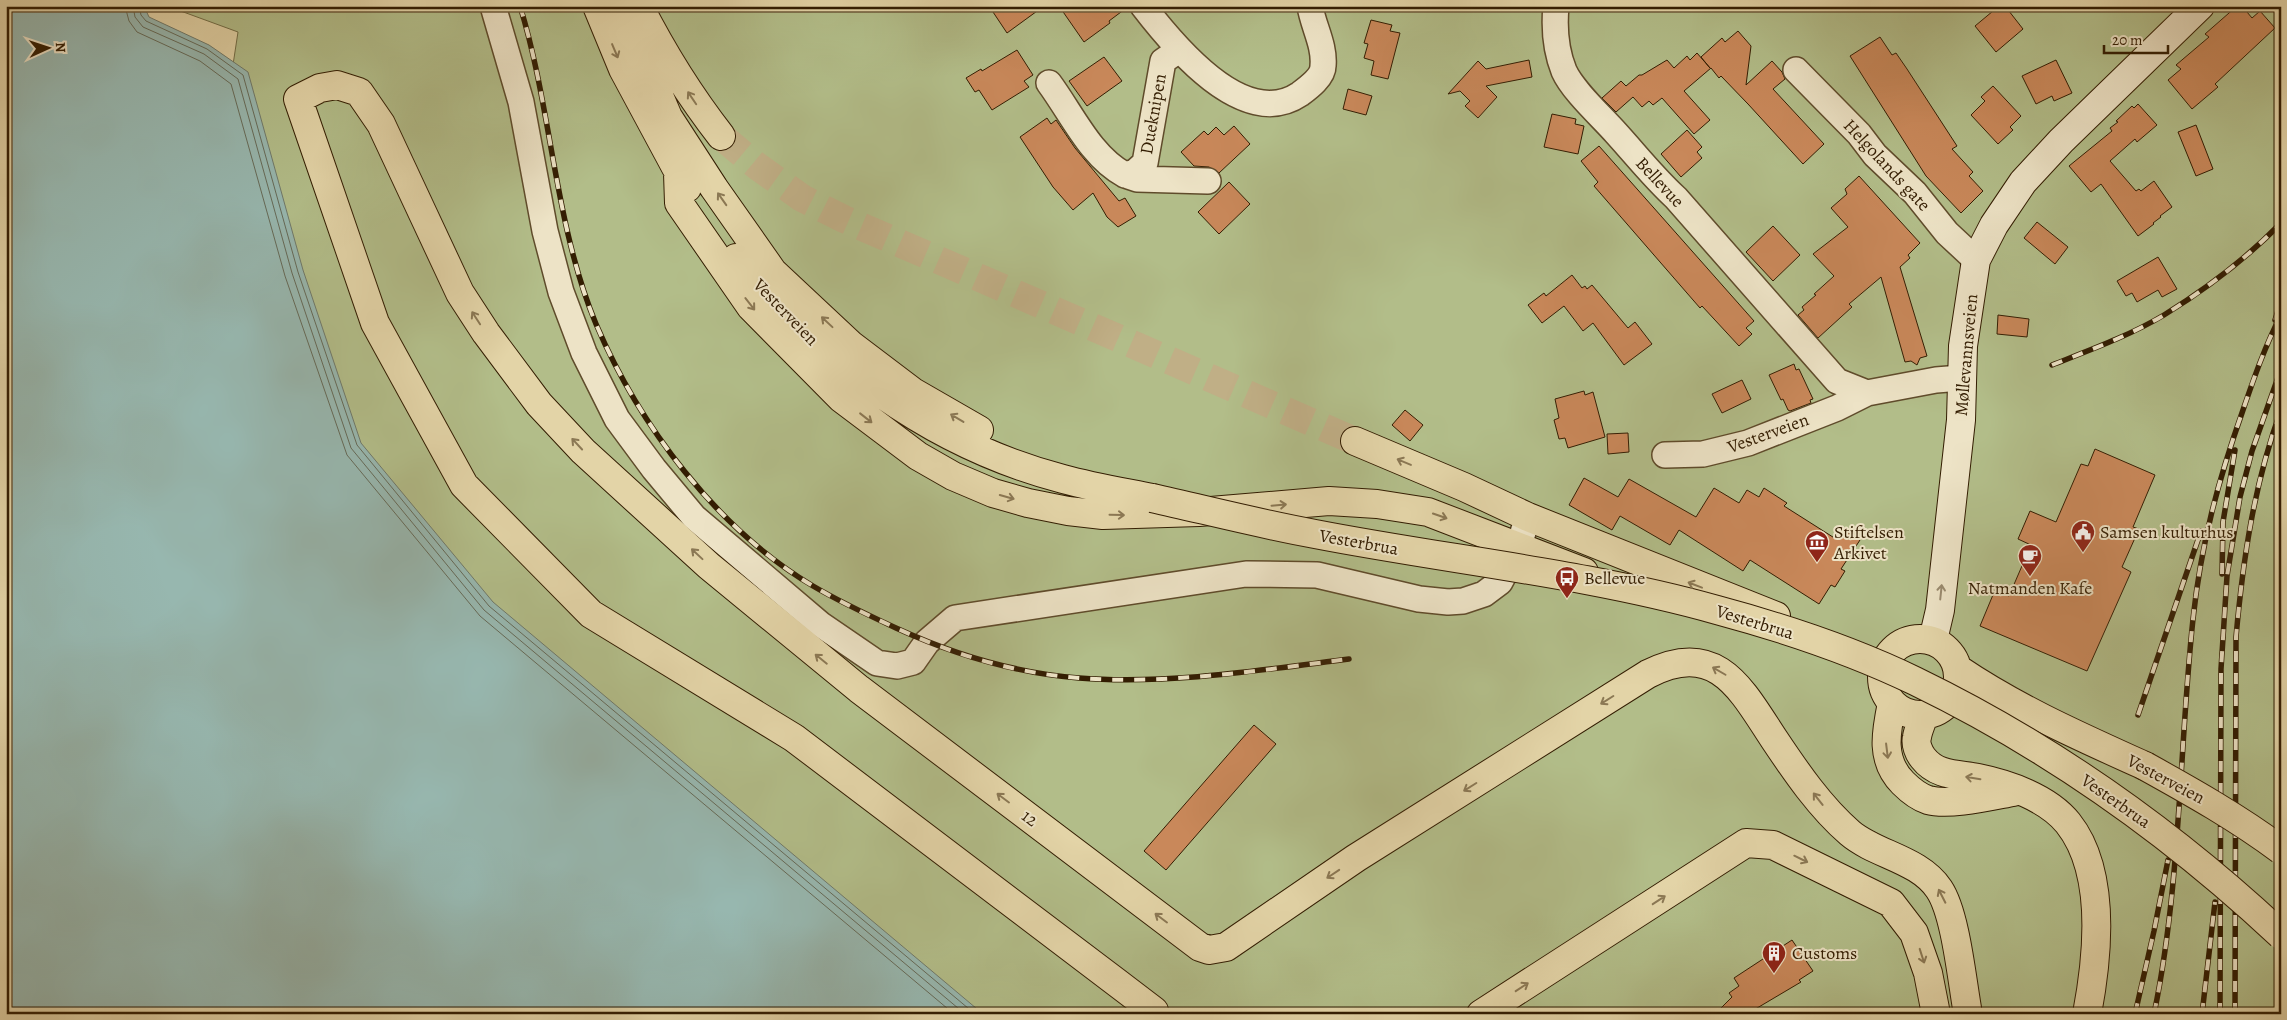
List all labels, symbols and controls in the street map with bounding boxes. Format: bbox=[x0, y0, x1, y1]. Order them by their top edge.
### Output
north arrow bbox=[22, 22, 72, 72]
scale bar bbox=[2104, 22, 2168, 54]
text: 20 m bbox=[2112, 30, 2143, 50]
text: N bbox=[51, 42, 70, 53]
one-way arrow bbox=[612, 44, 621, 59]
street label: Dueknipen bbox=[1134, 72, 1172, 156]
one-way arrow bbox=[687, 91, 697, 105]
street label: Helgolands gate bbox=[1838, 114, 1936, 216]
street label: Bellevue bbox=[1630, 151, 1690, 213]
one-way arrow bbox=[717, 193, 727, 207]
street label: Vesterveien bbox=[747, 272, 824, 351]
street label: Møllevannsveien bbox=[1949, 293, 1983, 417]
one-way arrow bbox=[745, 297, 755, 311]
one-way arrow bbox=[470, 311, 480, 325]
one-way arrow bbox=[820, 317, 833, 328]
street label: Vesterveien bbox=[1723, 407, 1812, 459]
one-way arrow bbox=[859, 412, 872, 423]
one-way arrow bbox=[951, 413, 965, 423]
one-way arrow bbox=[571, 438, 583, 451]
one-way arrow bbox=[1397, 456, 1412, 466]
one-way arrow bbox=[998, 492, 1014, 502]
one-way arrow bbox=[1270, 500, 1286, 510]
one-way arrow bbox=[1108, 510, 1124, 520]
one-way arrow bbox=[1431, 512, 1447, 521]
public building icon: Samsen kulturhus bbox=[2070, 519, 2096, 553]
place label: Stiftelsen Arkivet bbox=[1833, 520, 1904, 565]
place label: Samsen kulturhus bbox=[2100, 520, 2234, 544]
street label: Vesterbrua bbox=[1317, 523, 1401, 561]
museum icon: Stiftelsen Arkivet bbox=[1804, 529, 1830, 563]
cafe icon: Natmanden Kafe bbox=[2017, 543, 2043, 577]
one-way arrow bbox=[691, 548, 703, 560]
bus stop icon: Bellevue bbox=[1554, 565, 1580, 599]
place label: Bellevue bbox=[1584, 566, 1645, 590]
place label: Natmanden Kafe bbox=[1968, 576, 2092, 600]
one-way arrow bbox=[1688, 579, 1703, 589]
one-way arrow bbox=[1937, 585, 1946, 601]
street label: Vesterbrua bbox=[1712, 599, 1797, 645]
one-way arrow bbox=[815, 653, 828, 664]
one-way arrow bbox=[1713, 666, 1727, 676]
one-way arrow bbox=[1600, 695, 1614, 706]
one-way arrow bbox=[1882, 743, 1892, 759]
street label: Vesterveien bbox=[2122, 748, 2209, 810]
street label: Vesterbrua bbox=[2076, 768, 2156, 834]
one-way arrow bbox=[1966, 772, 1982, 782]
one-way arrow bbox=[1463, 782, 1477, 792]
one-way arrow bbox=[1813, 792, 1823, 806]
one-way arrow bbox=[997, 793, 1010, 804]
street label: 12 bbox=[1017, 804, 1043, 832]
one-way arrow bbox=[1794, 854, 1809, 864]
one-way arrow bbox=[1326, 869, 1340, 879]
one-way arrow bbox=[1937, 889, 1946, 904]
one-way arrow bbox=[1651, 894, 1665, 904]
one-way arrow bbox=[1155, 912, 1168, 923]
building icon: Customs bbox=[1761, 940, 1787, 974]
place label: Customs bbox=[1792, 941, 1857, 965]
one-way arrow bbox=[1918, 948, 1927, 964]
one-way arrow bbox=[1515, 982, 1529, 993]

